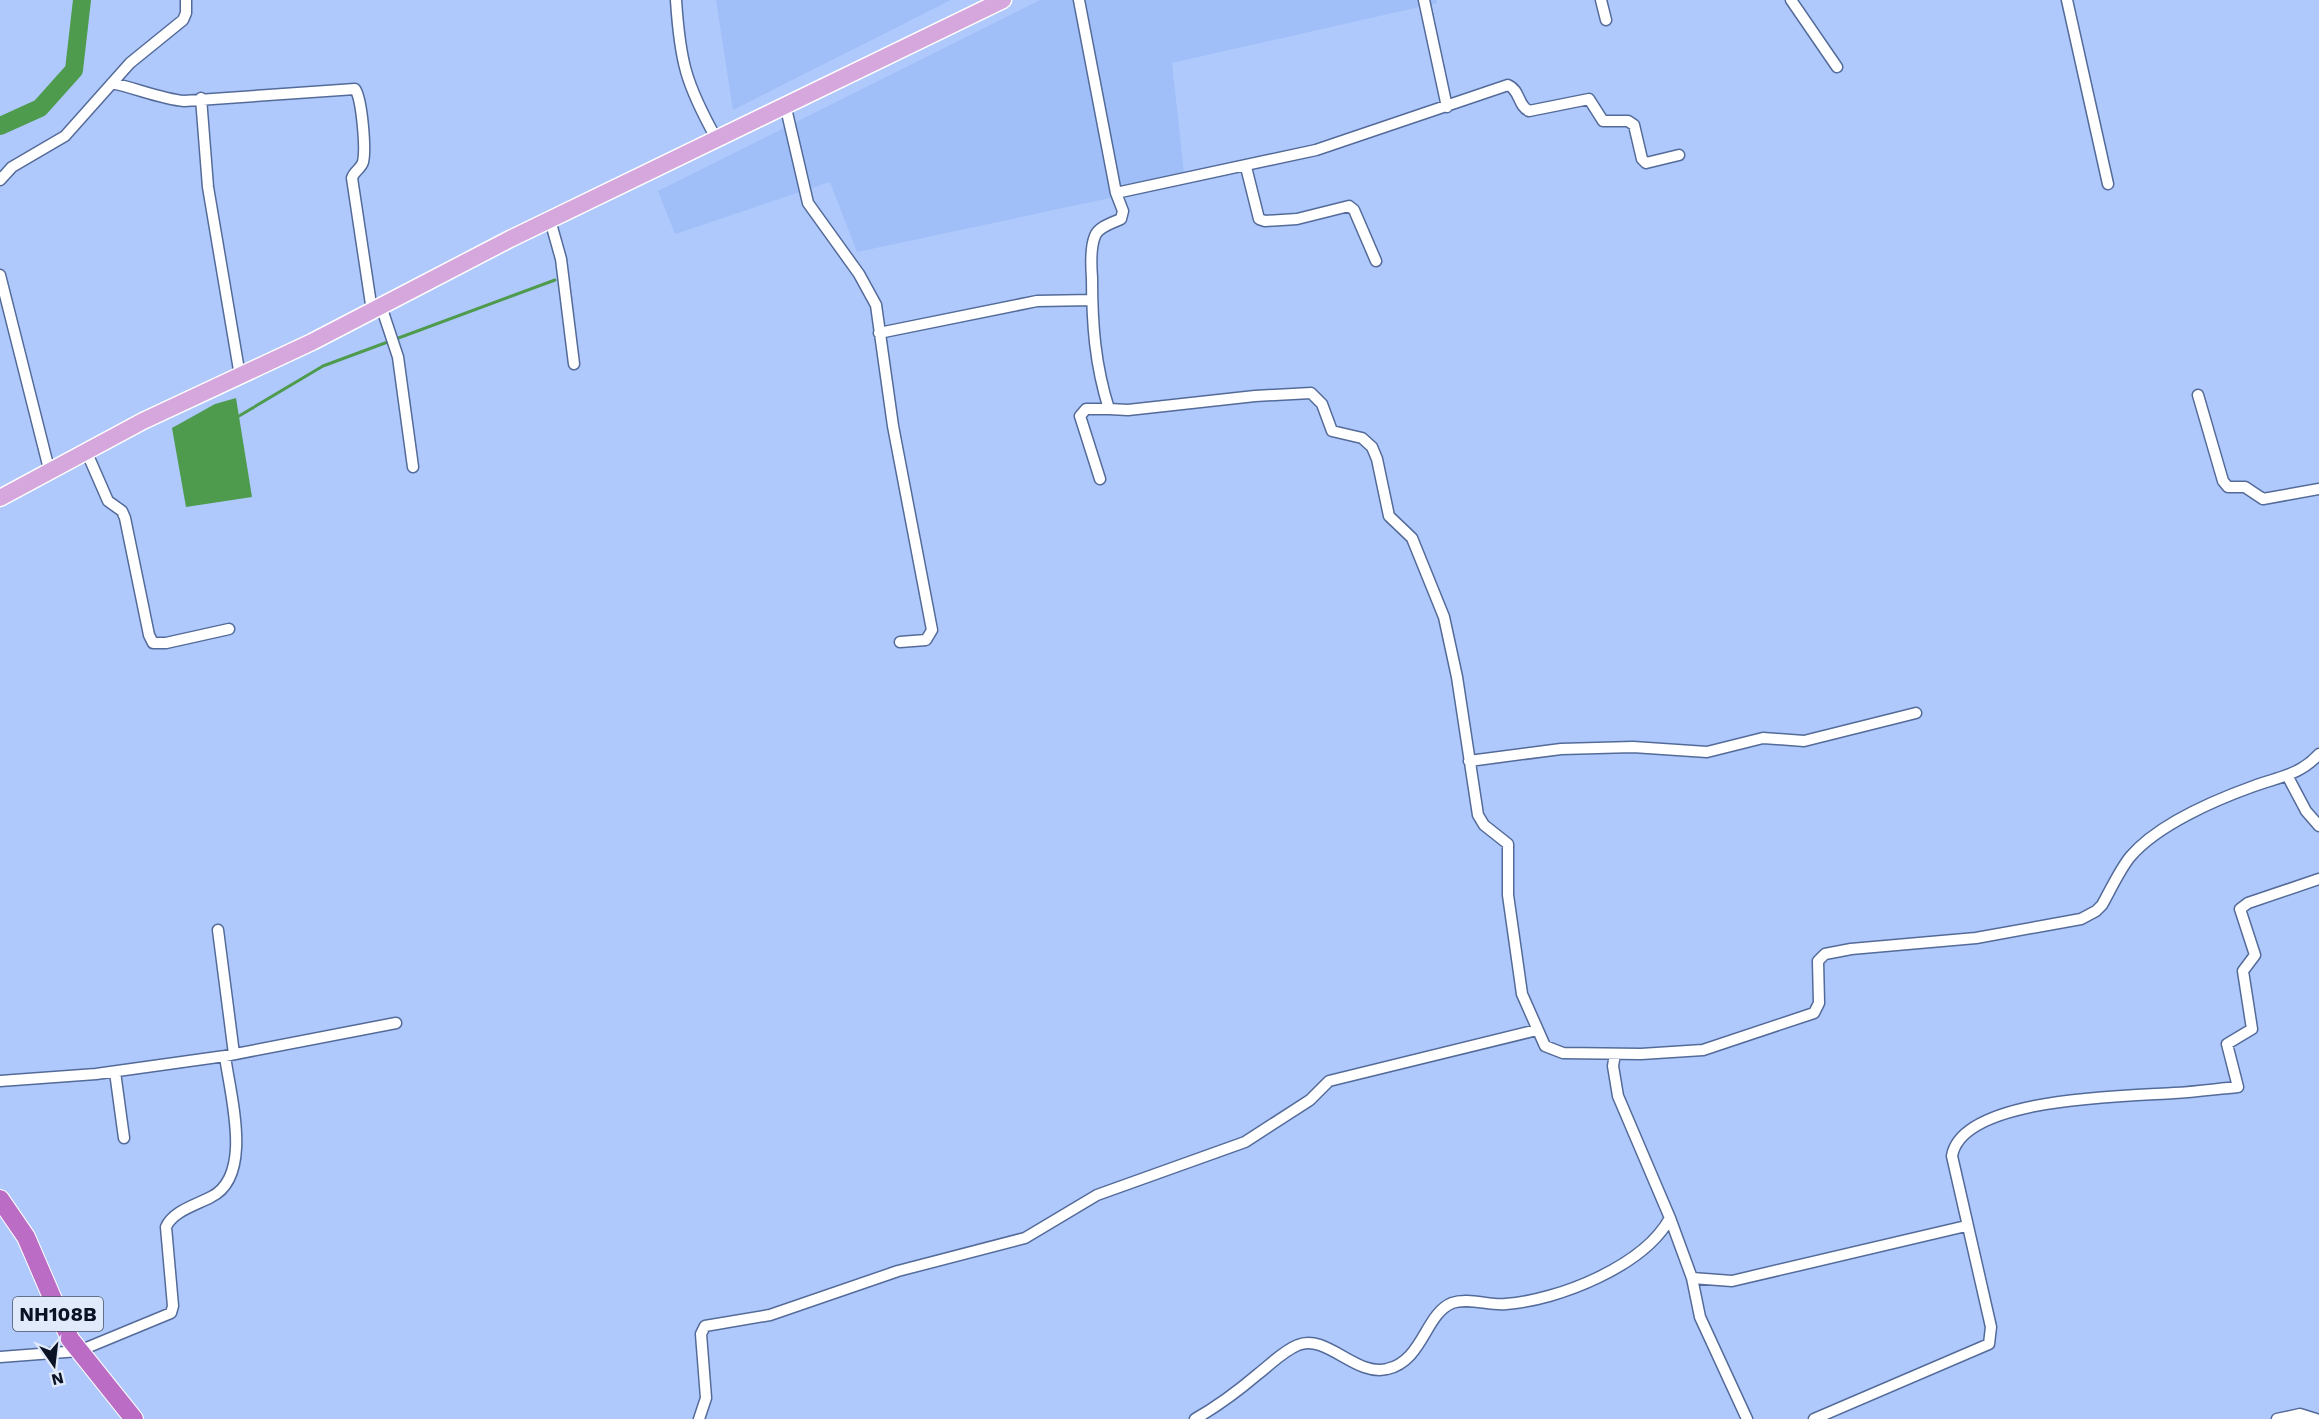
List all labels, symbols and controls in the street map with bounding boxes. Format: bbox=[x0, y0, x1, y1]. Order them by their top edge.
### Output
road number: NH108B bbox=[13, 1297, 103, 1331]
north arrow bbox=[24, 1335, 84, 1395]
text: N bbox=[49, 1368, 66, 1390]

